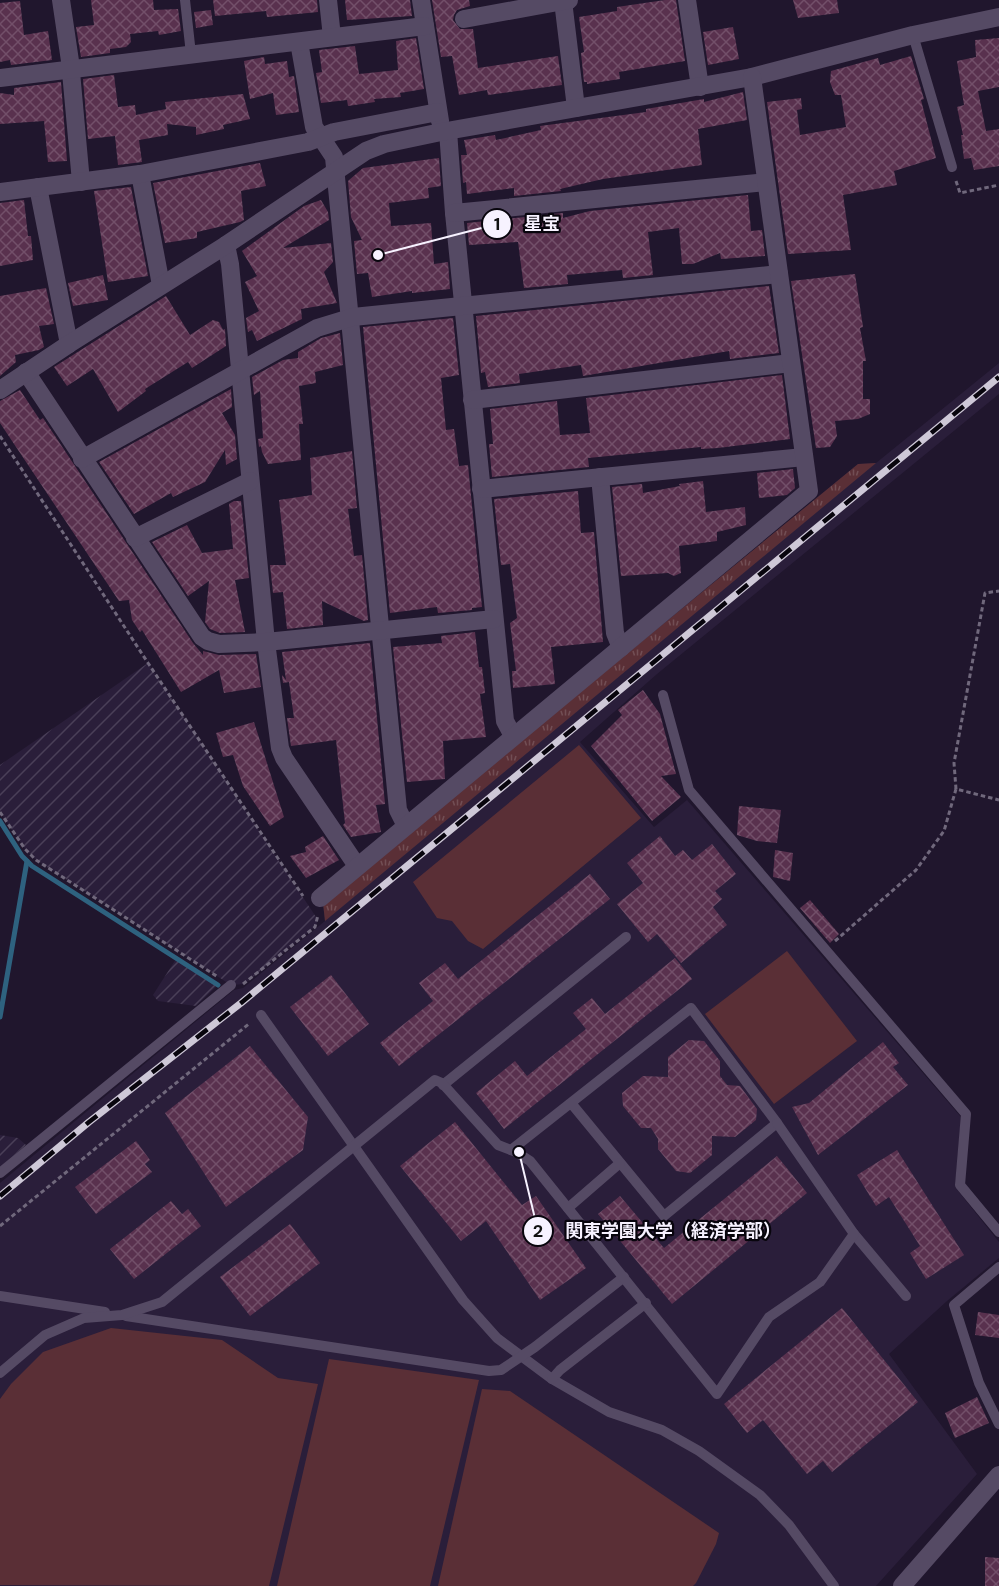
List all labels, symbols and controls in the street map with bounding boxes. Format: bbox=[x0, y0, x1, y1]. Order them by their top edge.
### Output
callout: 星宝 bbox=[482, 206, 572, 242]
text: 1 bbox=[494, 212, 500, 236]
text: 星宝 bbox=[524, 212, 560, 236]
callout: 関東学園大学（経済学部） bbox=[523, 1213, 793, 1249]
text: 2 bbox=[533, 1219, 543, 1243]
text: 関東学園大学（経済学部） bbox=[565, 1219, 781, 1243]

